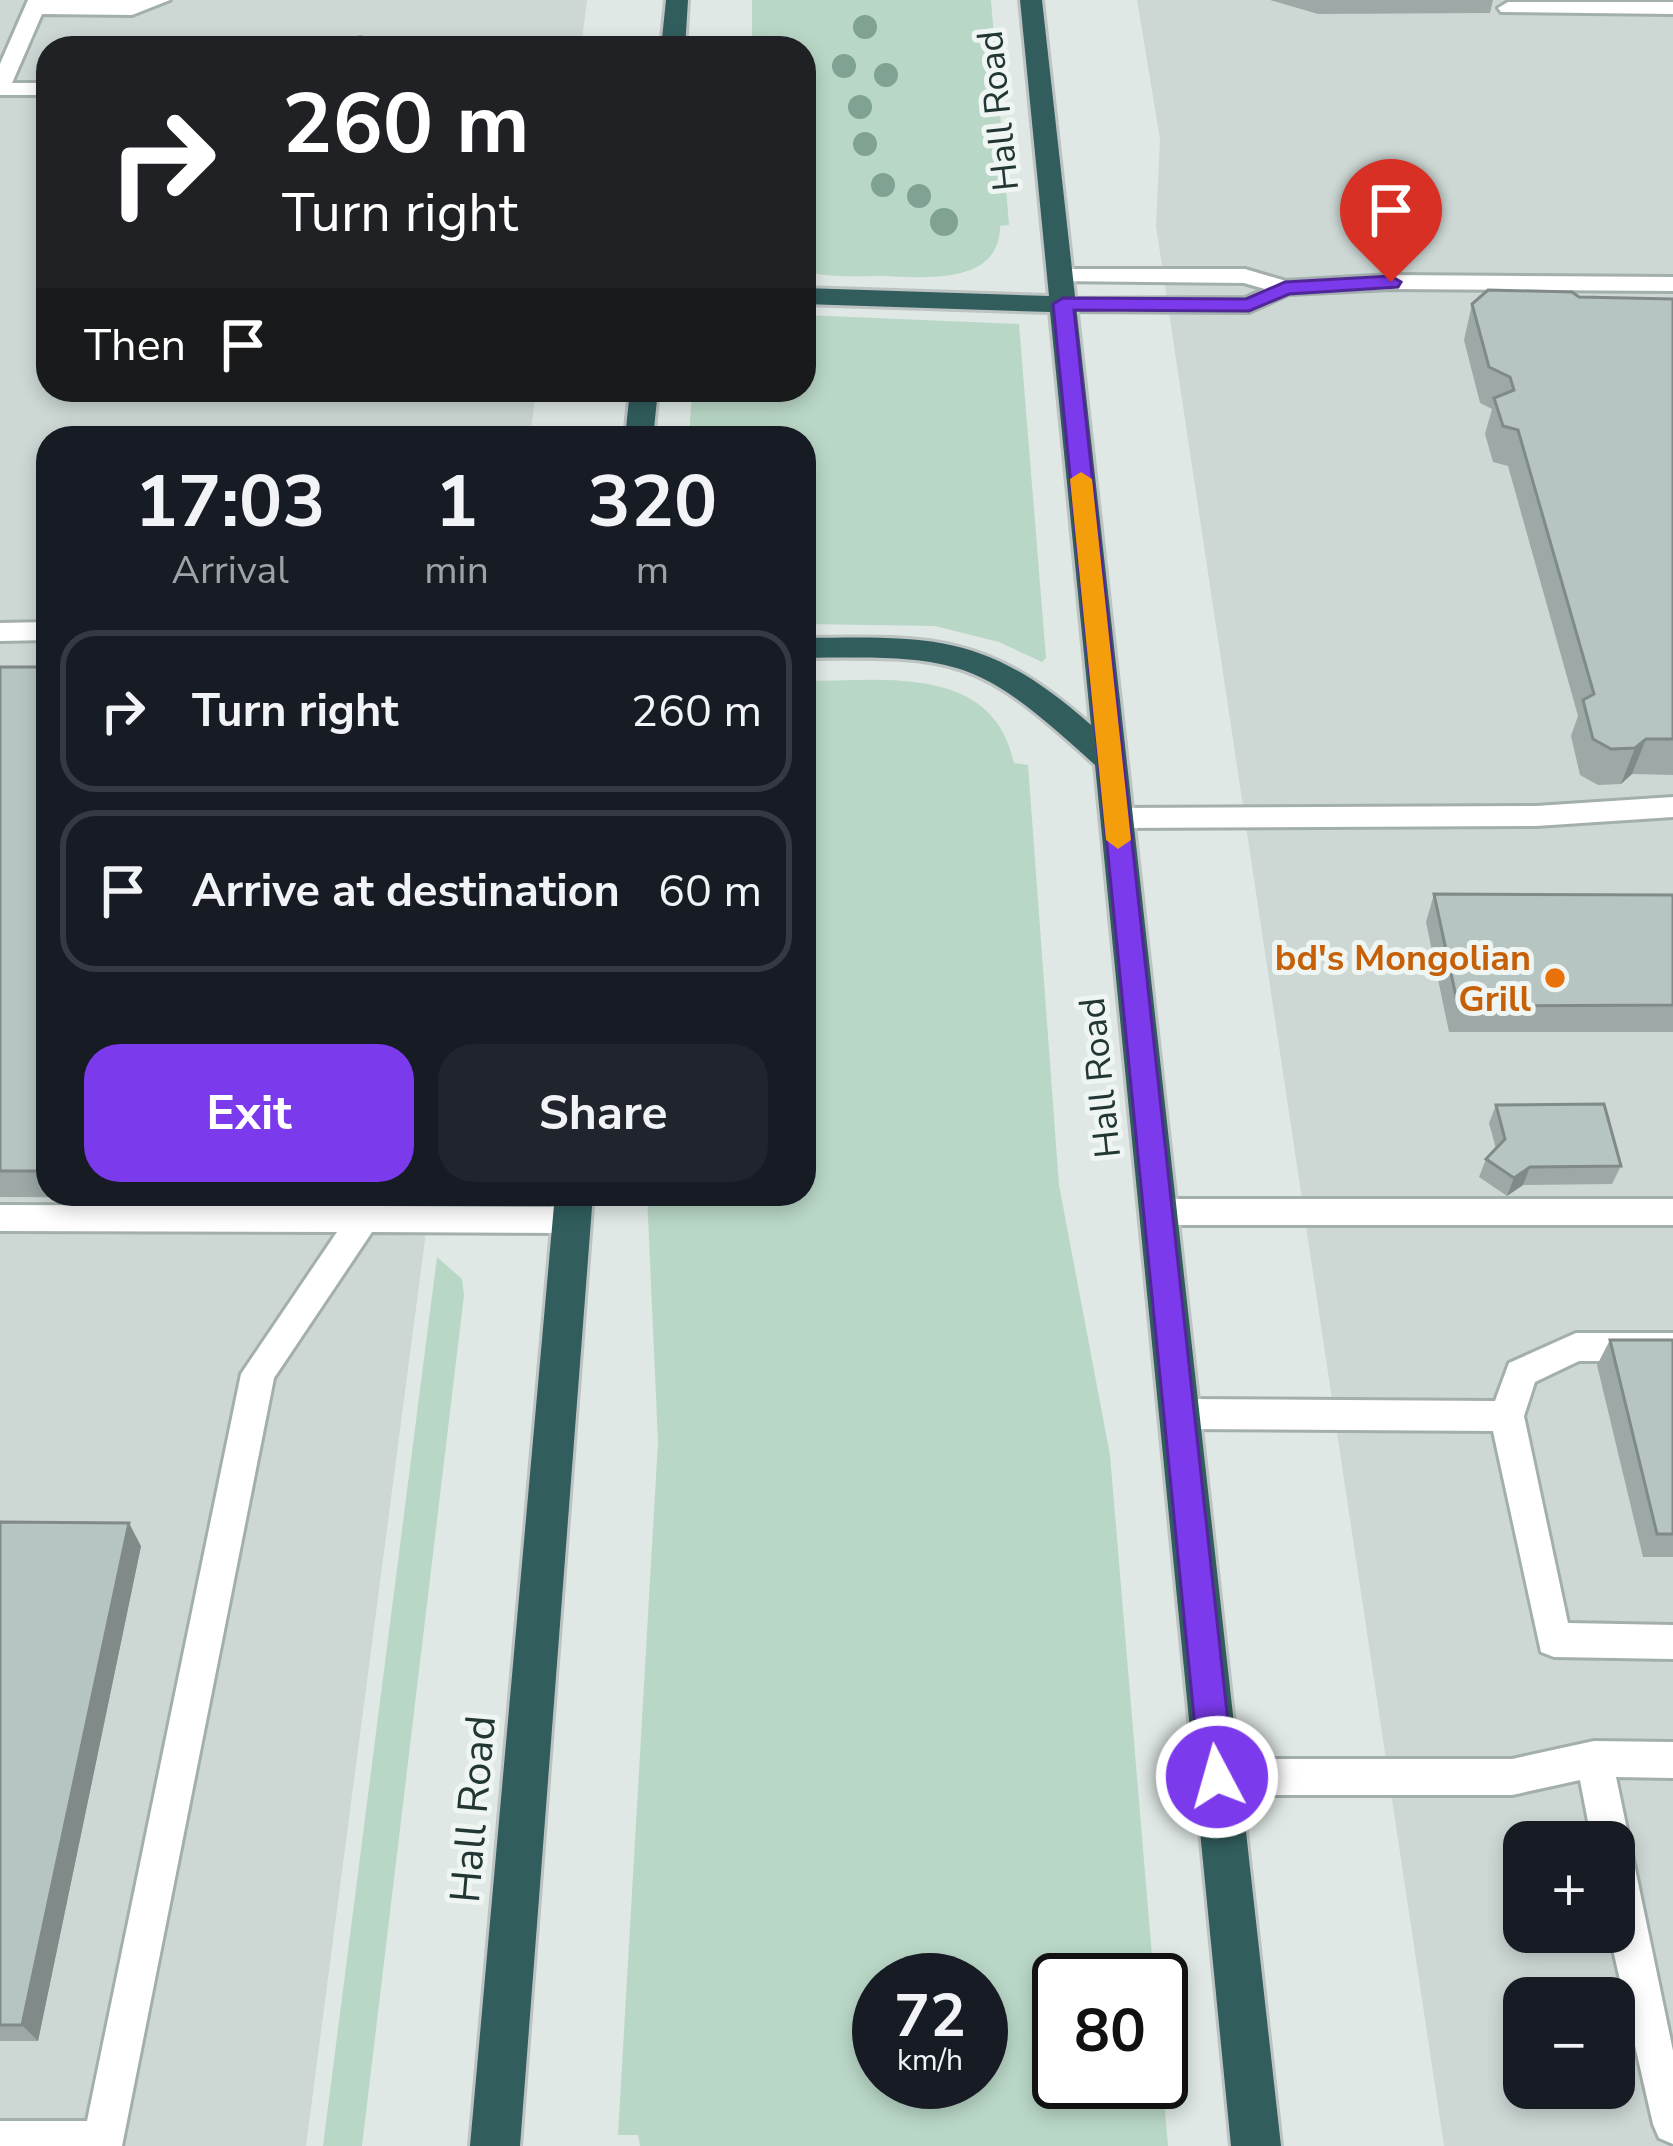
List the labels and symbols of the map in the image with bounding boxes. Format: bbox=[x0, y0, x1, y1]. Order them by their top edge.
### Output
street label: Hall Road bbox=[966, 28, 1031, 193]
pin bbox=[1340, 159, 1442, 282]
place label: bd's Mongolian Grill bbox=[1275, 934, 1532, 1024]
marker: bd's Mongolian Grill bbox=[1542, 965, 1568, 991]
street label: Hall Road bbox=[1068, 995, 1133, 1160]
street label: Hall Road bbox=[437, 1713, 510, 1905]
position arrow bbox=[1154, 1714, 1280, 1840]
speed limit sign: 80 bbox=[1032, 1953, 1188, 2109]

